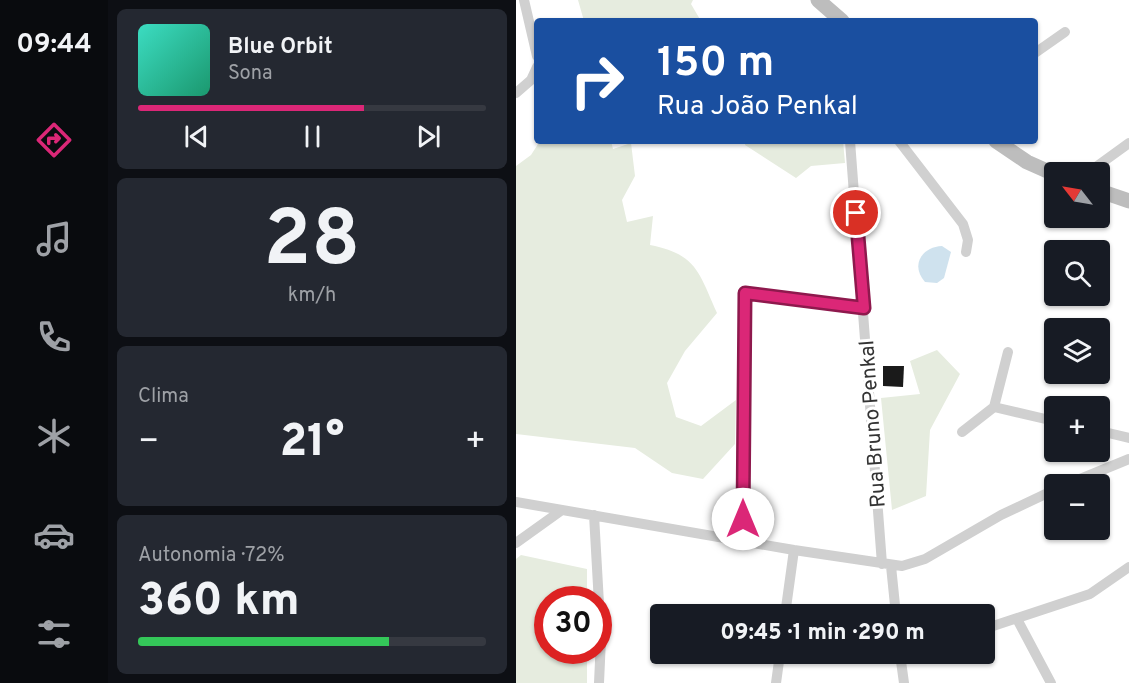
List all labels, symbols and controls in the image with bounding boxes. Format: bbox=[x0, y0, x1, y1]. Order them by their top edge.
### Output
text: 09:44 bbox=[16, 28, 92, 62]
text: Blue Orbit bbox=[228, 34, 333, 61]
text: 150 m bbox=[657, 38, 774, 91]
icon: right bbox=[558, 42, 636, 120]
text: Sona bbox=[228, 61, 273, 87]
text: Rua João Penkal bbox=[657, 90, 858, 124]
icon: directions bbox=[33, 119, 75, 161]
icon: previous bbox=[180, 120, 213, 153]
icon: pause bbox=[296, 120, 329, 153]
icon: next bbox=[412, 120, 445, 153]
north arrow bbox=[1044, 162, 1110, 228]
map controls bbox=[1044, 162, 1110, 540]
pin bbox=[830, 187, 881, 238]
text: 28 bbox=[264, 194, 360, 293]
icon: arrive bbox=[839, 196, 872, 229]
icon: music bbox=[33, 218, 75, 260]
button: search bbox=[1044, 240, 1110, 306]
text: km/h bbox=[288, 283, 336, 309]
icon: phone bbox=[33, 316, 75, 358]
button: layers bbox=[1044, 318, 1110, 384]
street label: Rua Bruno Penkal bbox=[854, 339, 893, 509]
text: Clima bbox=[138, 384, 189, 410]
button: + bbox=[1044, 396, 1110, 462]
icon: climate bbox=[33, 415, 75, 457]
text: 21° bbox=[280, 415, 344, 472]
text: − bbox=[138, 422, 159, 464]
text: + bbox=[465, 422, 486, 464]
button: − bbox=[1044, 474, 1110, 540]
position arrow bbox=[711, 487, 775, 551]
icon: car bbox=[33, 514, 75, 556]
text: Autonomia · 72% bbox=[138, 543, 285, 569]
text: 360 km bbox=[138, 574, 300, 631]
speed limit sign: 30 bbox=[534, 586, 612, 664]
icon: filters bbox=[33, 613, 75, 655]
text: 09:45 · 1 min · 290 m bbox=[720, 620, 925, 647]

